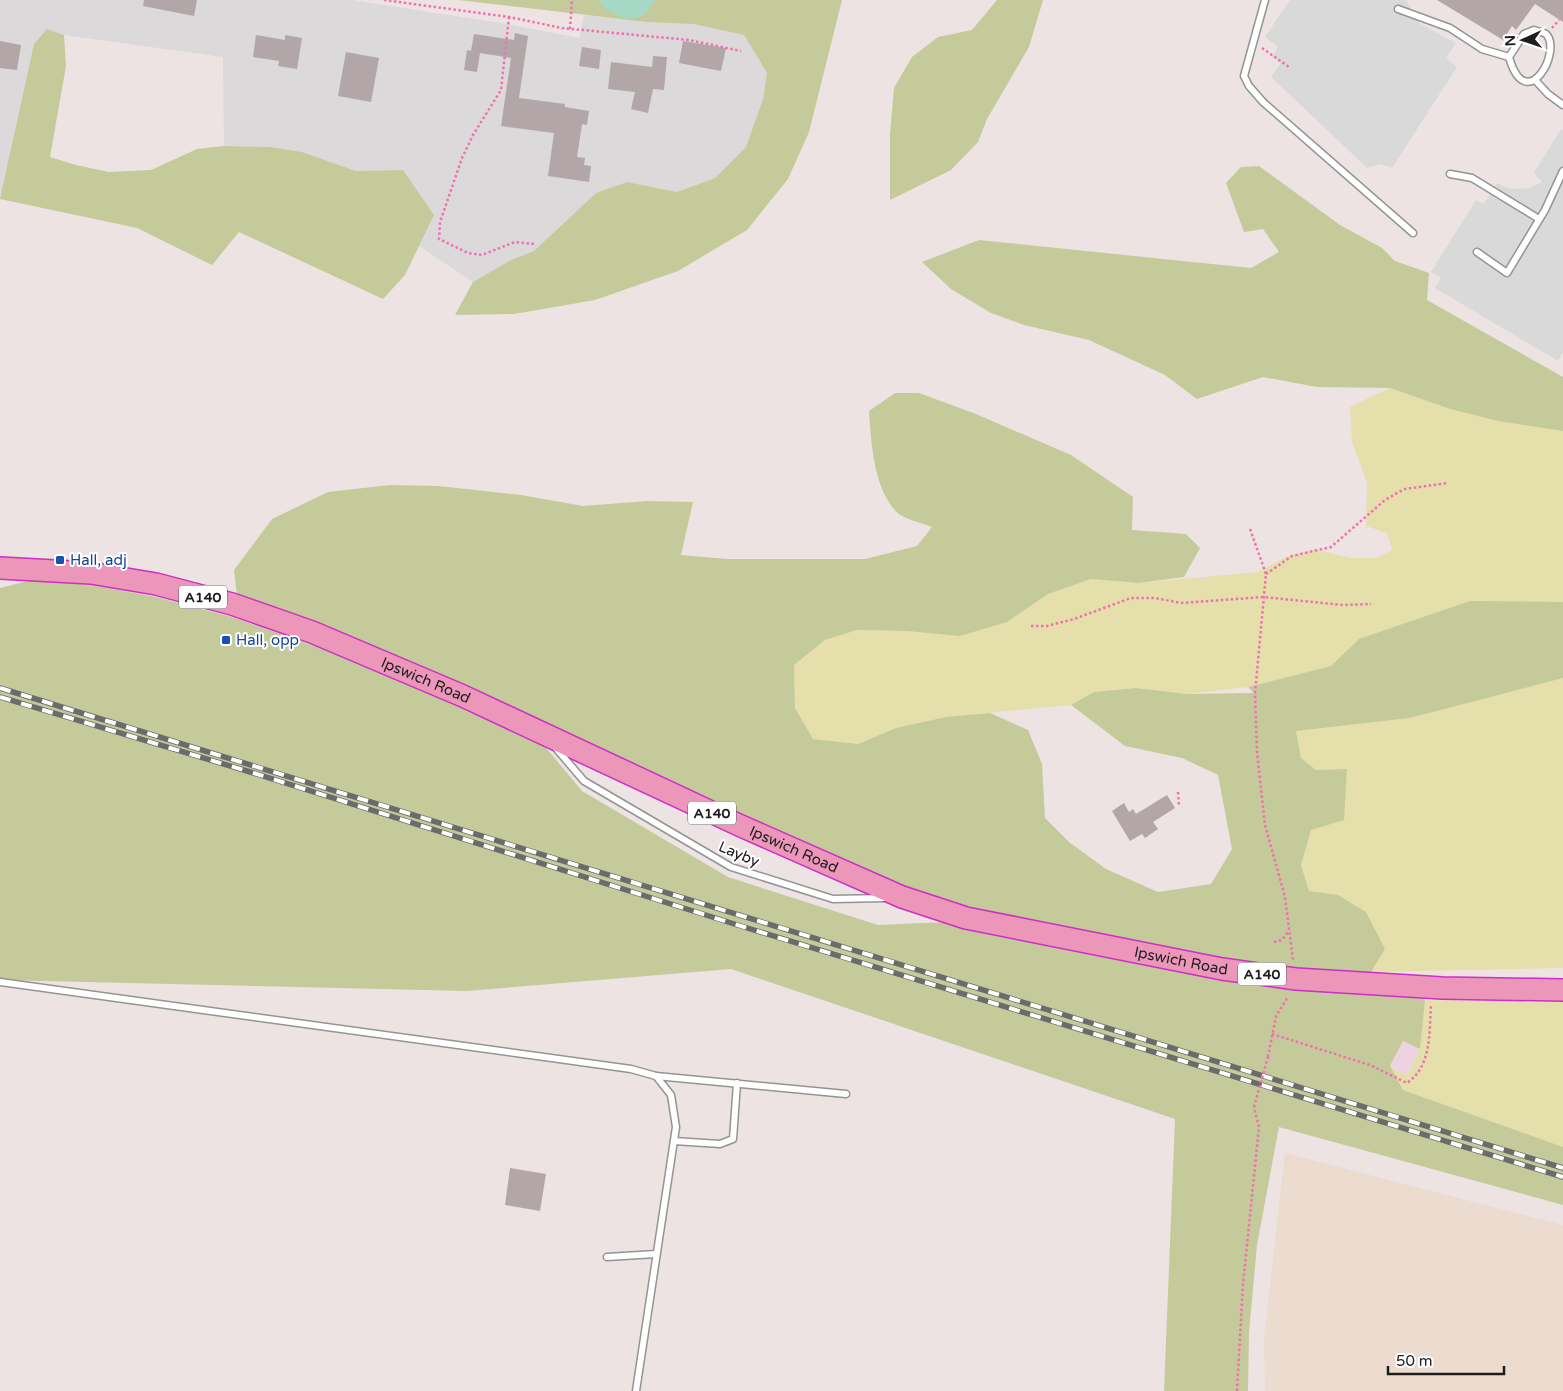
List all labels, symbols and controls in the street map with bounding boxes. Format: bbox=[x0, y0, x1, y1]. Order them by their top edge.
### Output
north arrow bbox=[1498, 15, 1548, 65]
text: N bbox=[1502, 35, 1519, 47]
place label: Hall, adj bbox=[70, 551, 127, 569]
marker: Hall, adj bbox=[54, 554, 66, 566]
road number: A140 bbox=[179, 586, 227, 608]
place label: Hall, opp bbox=[236, 631, 299, 649]
marker: Hall, opp bbox=[220, 634, 232, 646]
street label: Ipswich Road bbox=[378, 653, 473, 707]
road number: A140 bbox=[688, 801, 736, 824]
street label: Ipswich Road bbox=[747, 822, 841, 877]
street label: Layby bbox=[716, 837, 762, 871]
street label: Ipswich Road bbox=[1133, 943, 1229, 979]
road number: A140 bbox=[1238, 962, 1286, 986]
scale bar bbox=[1388, 1344, 1504, 1376]
text: 50 m bbox=[1396, 1352, 1433, 1370]

